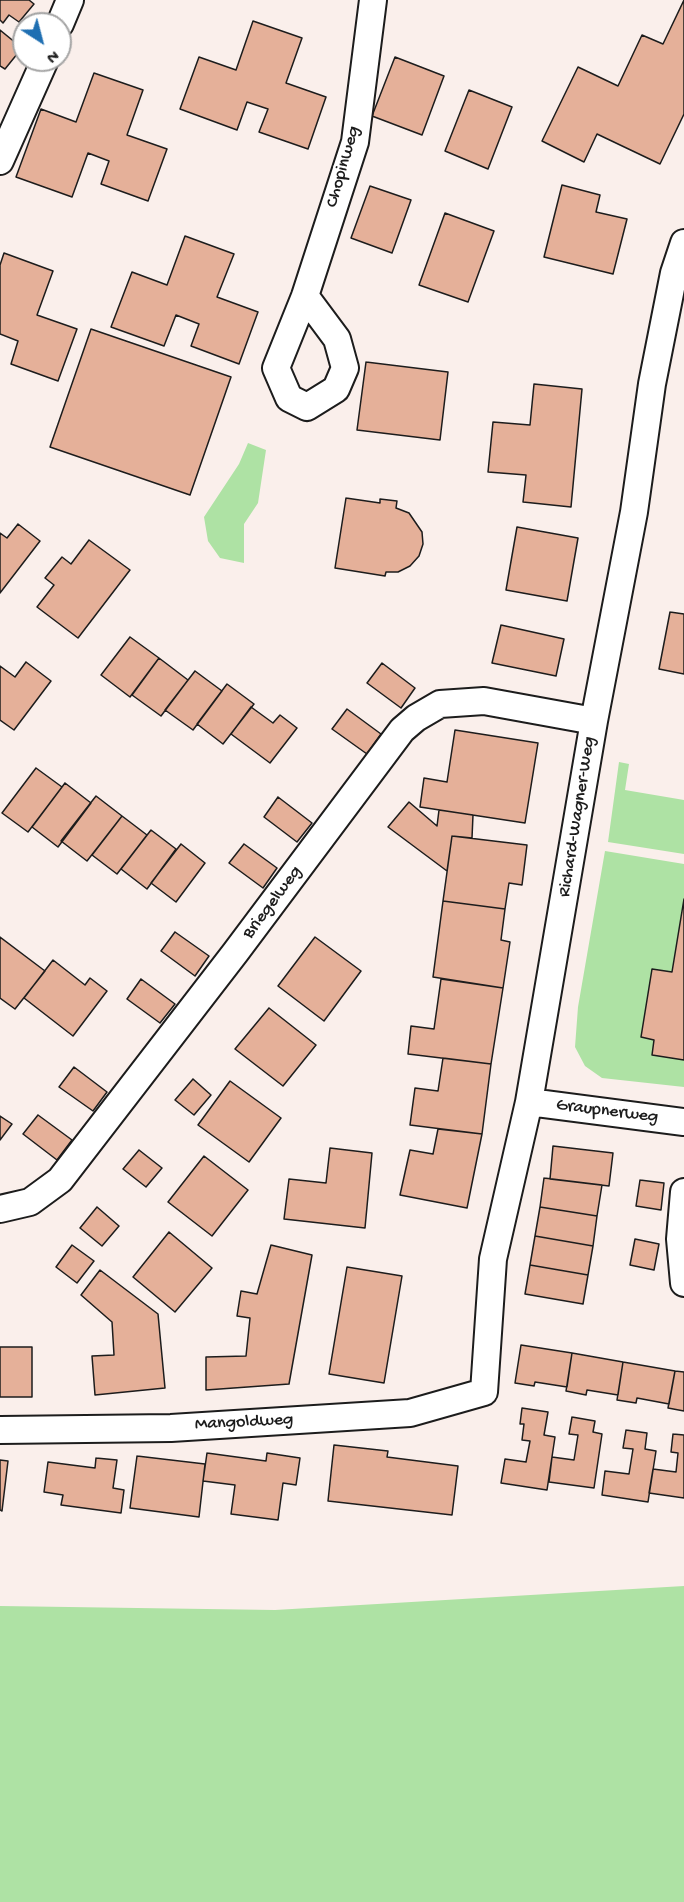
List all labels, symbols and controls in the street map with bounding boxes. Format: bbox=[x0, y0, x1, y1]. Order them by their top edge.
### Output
north arrow bbox=[12, 12, 72, 72]
text: N bbox=[42, 45, 62, 66]
street label: Chopinweg bbox=[322, 124, 366, 210]
street label: Richard-Wagner-Weg bbox=[555, 735, 601, 899]
street label: Briegelweg bbox=[239, 862, 307, 944]
street label: Graupnerweg bbox=[555, 1095, 659, 1129]
street label: Mangoldweg bbox=[194, 1410, 294, 1436]

